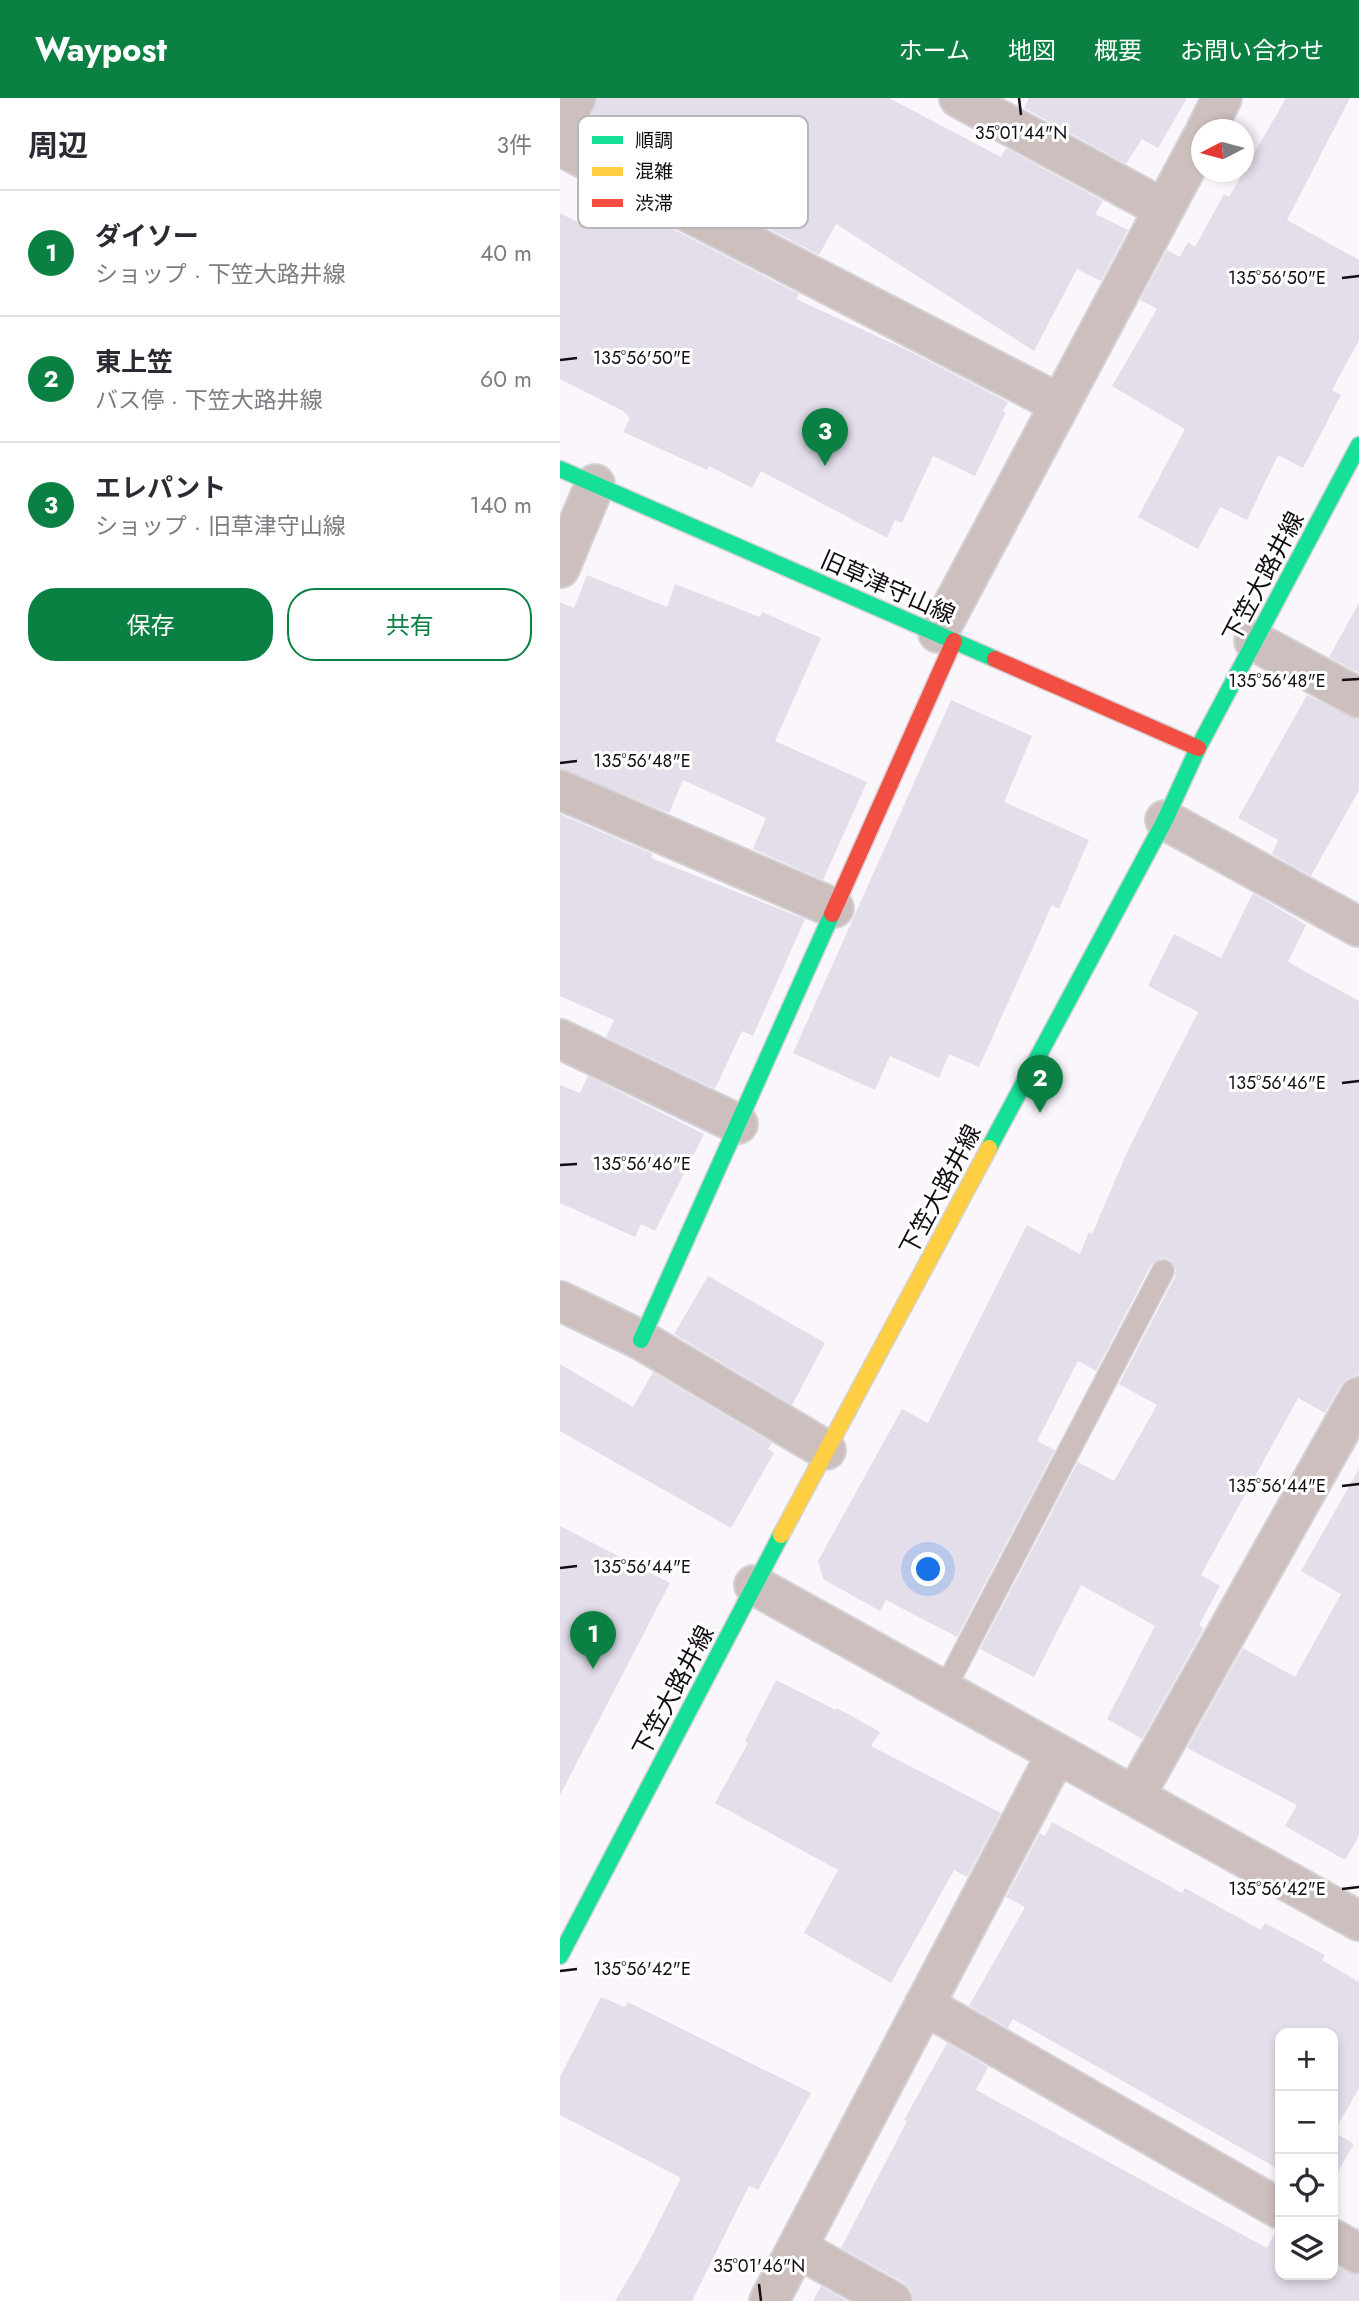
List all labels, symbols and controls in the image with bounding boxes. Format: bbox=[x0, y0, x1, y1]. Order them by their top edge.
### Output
text: Waypost bbox=[35, 26, 167, 73]
text: ホーム bbox=[899, 33, 970, 68]
text: 地図 bbox=[1008, 33, 1056, 68]
text: 概要 bbox=[1094, 33, 1142, 68]
text: お問い合わせ bbox=[1180, 33, 1324, 68]
legend bbox=[578, 116, 808, 228]
north arrow bbox=[1191, 119, 1254, 182]
text: 35°01'44"N bbox=[975, 120, 1067, 146]
text: 周辺 bbox=[28, 124, 88, 167]
text: 順調 bbox=[635, 127, 673, 154]
text: 3件 bbox=[496, 128, 532, 162]
text: 混雑 bbox=[635, 158, 673, 185]
text: 渋滞 bbox=[635, 190, 673, 217]
text: ダイソー bbox=[95, 217, 199, 255]
text: 1 bbox=[45, 236, 57, 270]
text: 40 m bbox=[480, 236, 532, 270]
text: ショップ · 下笠大路井線 bbox=[95, 257, 346, 291]
text: 135°56'50"E bbox=[1228, 265, 1326, 291]
text: 東上笠 bbox=[95, 343, 173, 381]
text: 135°56'50"E bbox=[593, 345, 691, 371]
text: 2 bbox=[43, 362, 59, 396]
text: 60 m bbox=[480, 362, 532, 396]
text: バス停 · 下笠大路井線 bbox=[95, 383, 323, 417]
pin: 3 bbox=[802, 408, 848, 466]
text: エレパント bbox=[95, 469, 226, 507]
text: 3 bbox=[44, 488, 58, 522]
text: 140 m bbox=[470, 488, 532, 522]
street label: 下笠大路井線 bbox=[1214, 505, 1312, 649]
text: ショップ · 旧草津守山線 bbox=[95, 509, 346, 543]
street label: 旧草津守山線 bbox=[815, 542, 961, 632]
button: 保存 bbox=[28, 588, 273, 661]
button: 共有 bbox=[287, 588, 532, 661]
text: 135°56'48"E bbox=[1228, 668, 1326, 694]
text: 135°56'48"E bbox=[593, 748, 691, 774]
pin: 2 bbox=[1017, 1055, 1063, 1113]
text: 135°56'46"E bbox=[1228, 1070, 1326, 1096]
street label: 下笠大路井線 bbox=[891, 1118, 989, 1262]
text: 135°56'46"E bbox=[593, 1151, 691, 1177]
text: 135°56'44"E bbox=[1228, 1473, 1326, 1499]
your location bbox=[911, 1552, 945, 1586]
text: 135°56'44"E bbox=[593, 1554, 691, 1580]
pin: 1 bbox=[570, 1611, 616, 1669]
street label: 下笠大路井線 bbox=[624, 1619, 722, 1763]
text: 135°56'42"E bbox=[1228, 1876, 1326, 1902]
text: 135°56'42"E bbox=[593, 1956, 691, 1982]
map controls bbox=[1275, 2028, 1338, 2280]
button: + bbox=[1275, 2028, 1338, 2091]
button: − bbox=[1275, 2091, 1338, 2154]
button: locate bbox=[1275, 2154, 1338, 2217]
button: layers bbox=[1275, 2217, 1338, 2280]
text: 35°01'46"N bbox=[713, 2253, 805, 2279]

